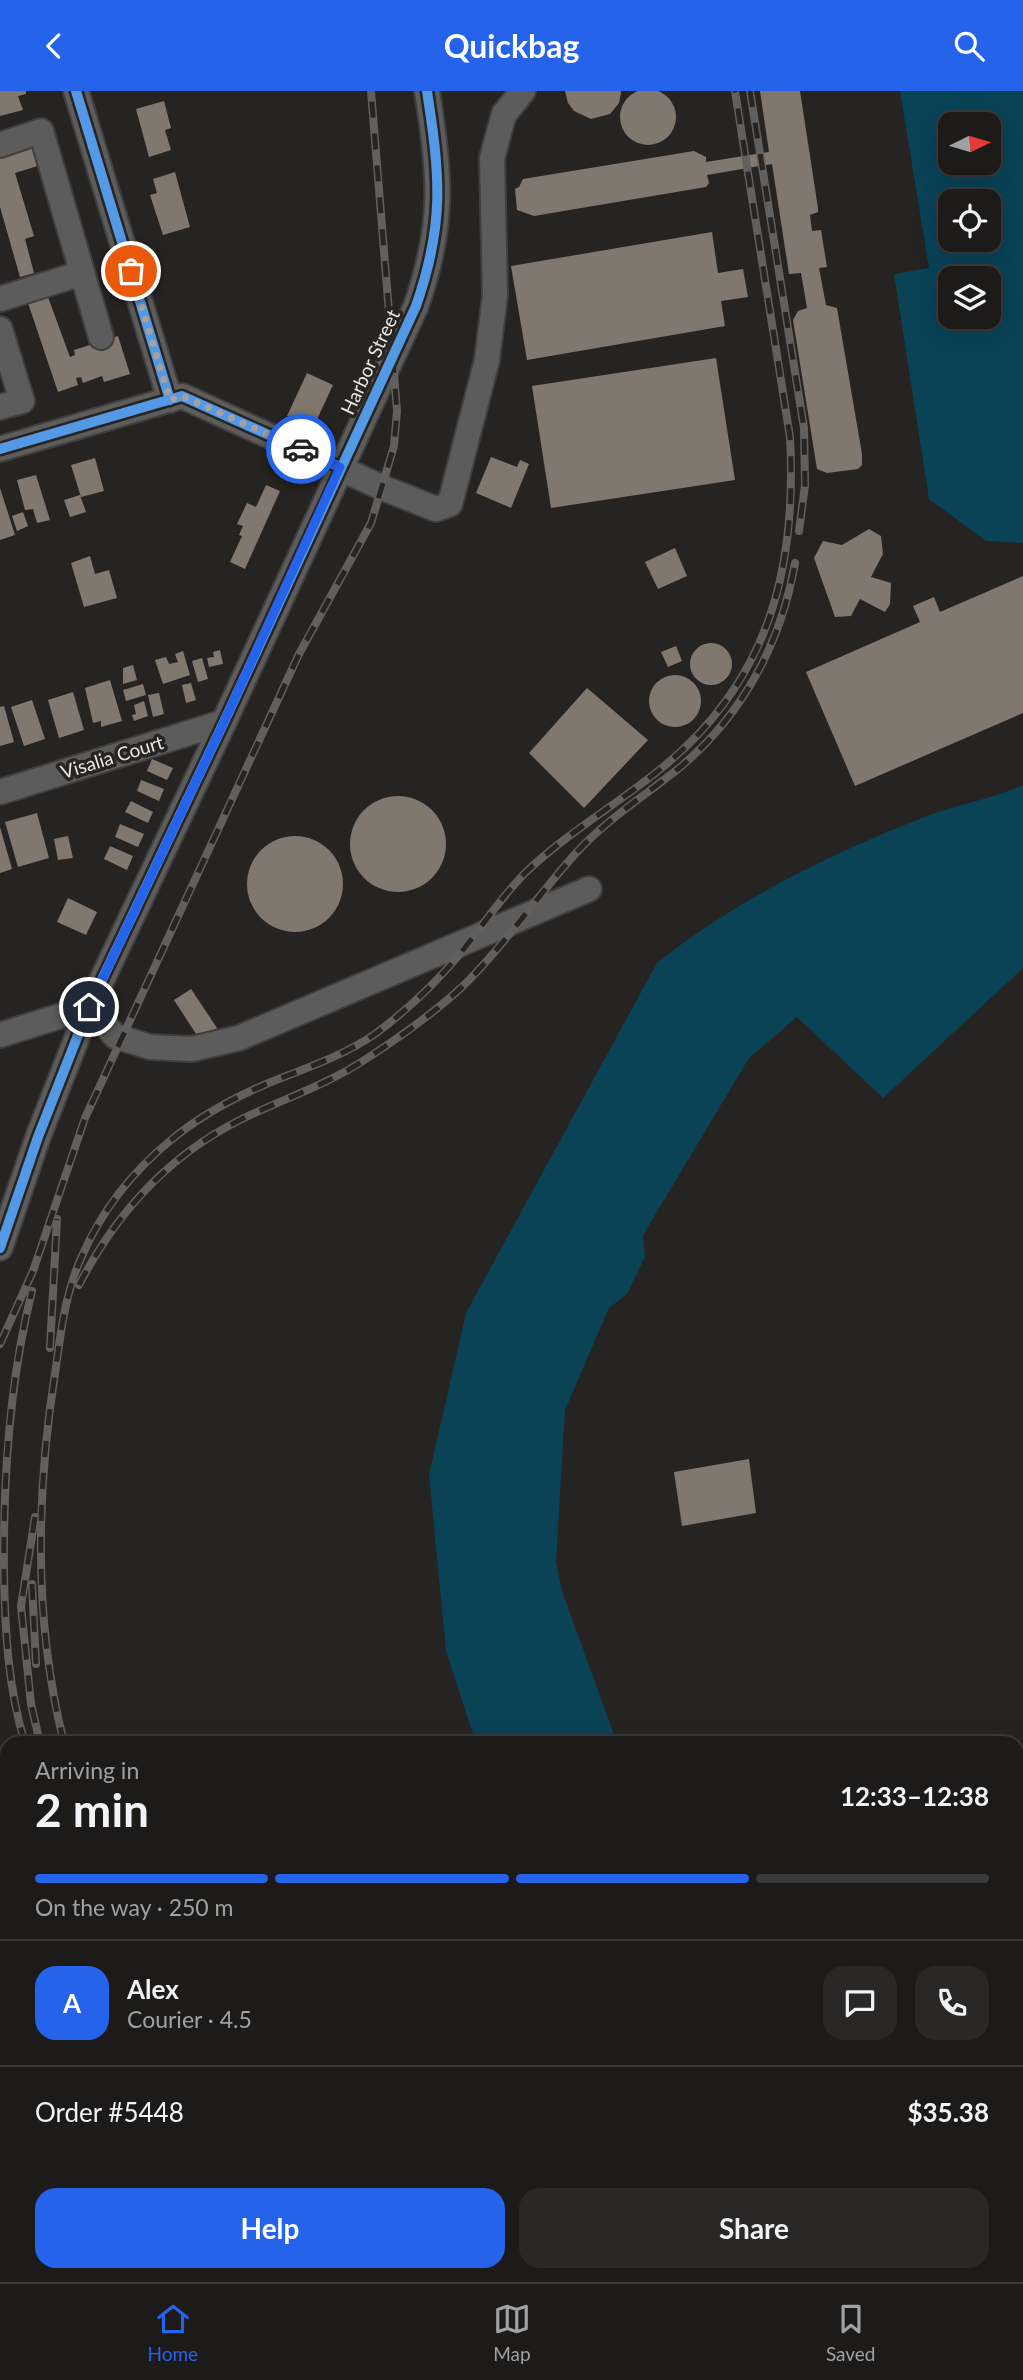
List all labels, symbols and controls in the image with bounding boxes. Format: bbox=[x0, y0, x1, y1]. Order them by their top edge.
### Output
text: Quickbag bbox=[444, 26, 579, 65]
icon: back bbox=[35, 27, 73, 65]
icon: search bbox=[950, 27, 988, 65]
north arrow bbox=[938, 112, 1001, 175]
map controls bbox=[938, 112, 1001, 329]
button: locate bbox=[938, 189, 1001, 252]
pin bbox=[101, 241, 161, 301]
icon: bag bbox=[112, 252, 150, 290]
button: layers bbox=[938, 266, 1001, 329]
street label: Harbor Street bbox=[335, 305, 404, 418]
courier bbox=[266, 414, 336, 484]
icon: car bbox=[282, 430, 320, 468]
street label: Visalia Court bbox=[58, 730, 166, 783]
pin bbox=[59, 977, 119, 1037]
icon: home bbox=[70, 988, 108, 1026]
text: Arriving in bbox=[35, 1756, 139, 1784]
text: 12:33–12:38 bbox=[840, 1780, 989, 1812]
text: 2 min bbox=[35, 1782, 149, 1837]
text: On the way · 250 m bbox=[35, 1893, 234, 1921]
button: chat bbox=[823, 1966, 897, 2040]
button: phone bbox=[915, 1966, 989, 2040]
text: Alex bbox=[127, 1973, 179, 2005]
text: A bbox=[63, 1987, 81, 2019]
text: Courier · 4.5 bbox=[127, 2005, 252, 2033]
text: Order #5448 bbox=[35, 2096, 184, 2128]
text: $35.38 bbox=[907, 2096, 989, 2128]
button: Help bbox=[35, 2188, 505, 2268]
button: Share bbox=[519, 2188, 989, 2268]
tab: Home bbox=[147, 2300, 198, 2365]
tab: Map bbox=[493, 2300, 531, 2365]
tab: Saved bbox=[826, 2300, 876, 2365]

